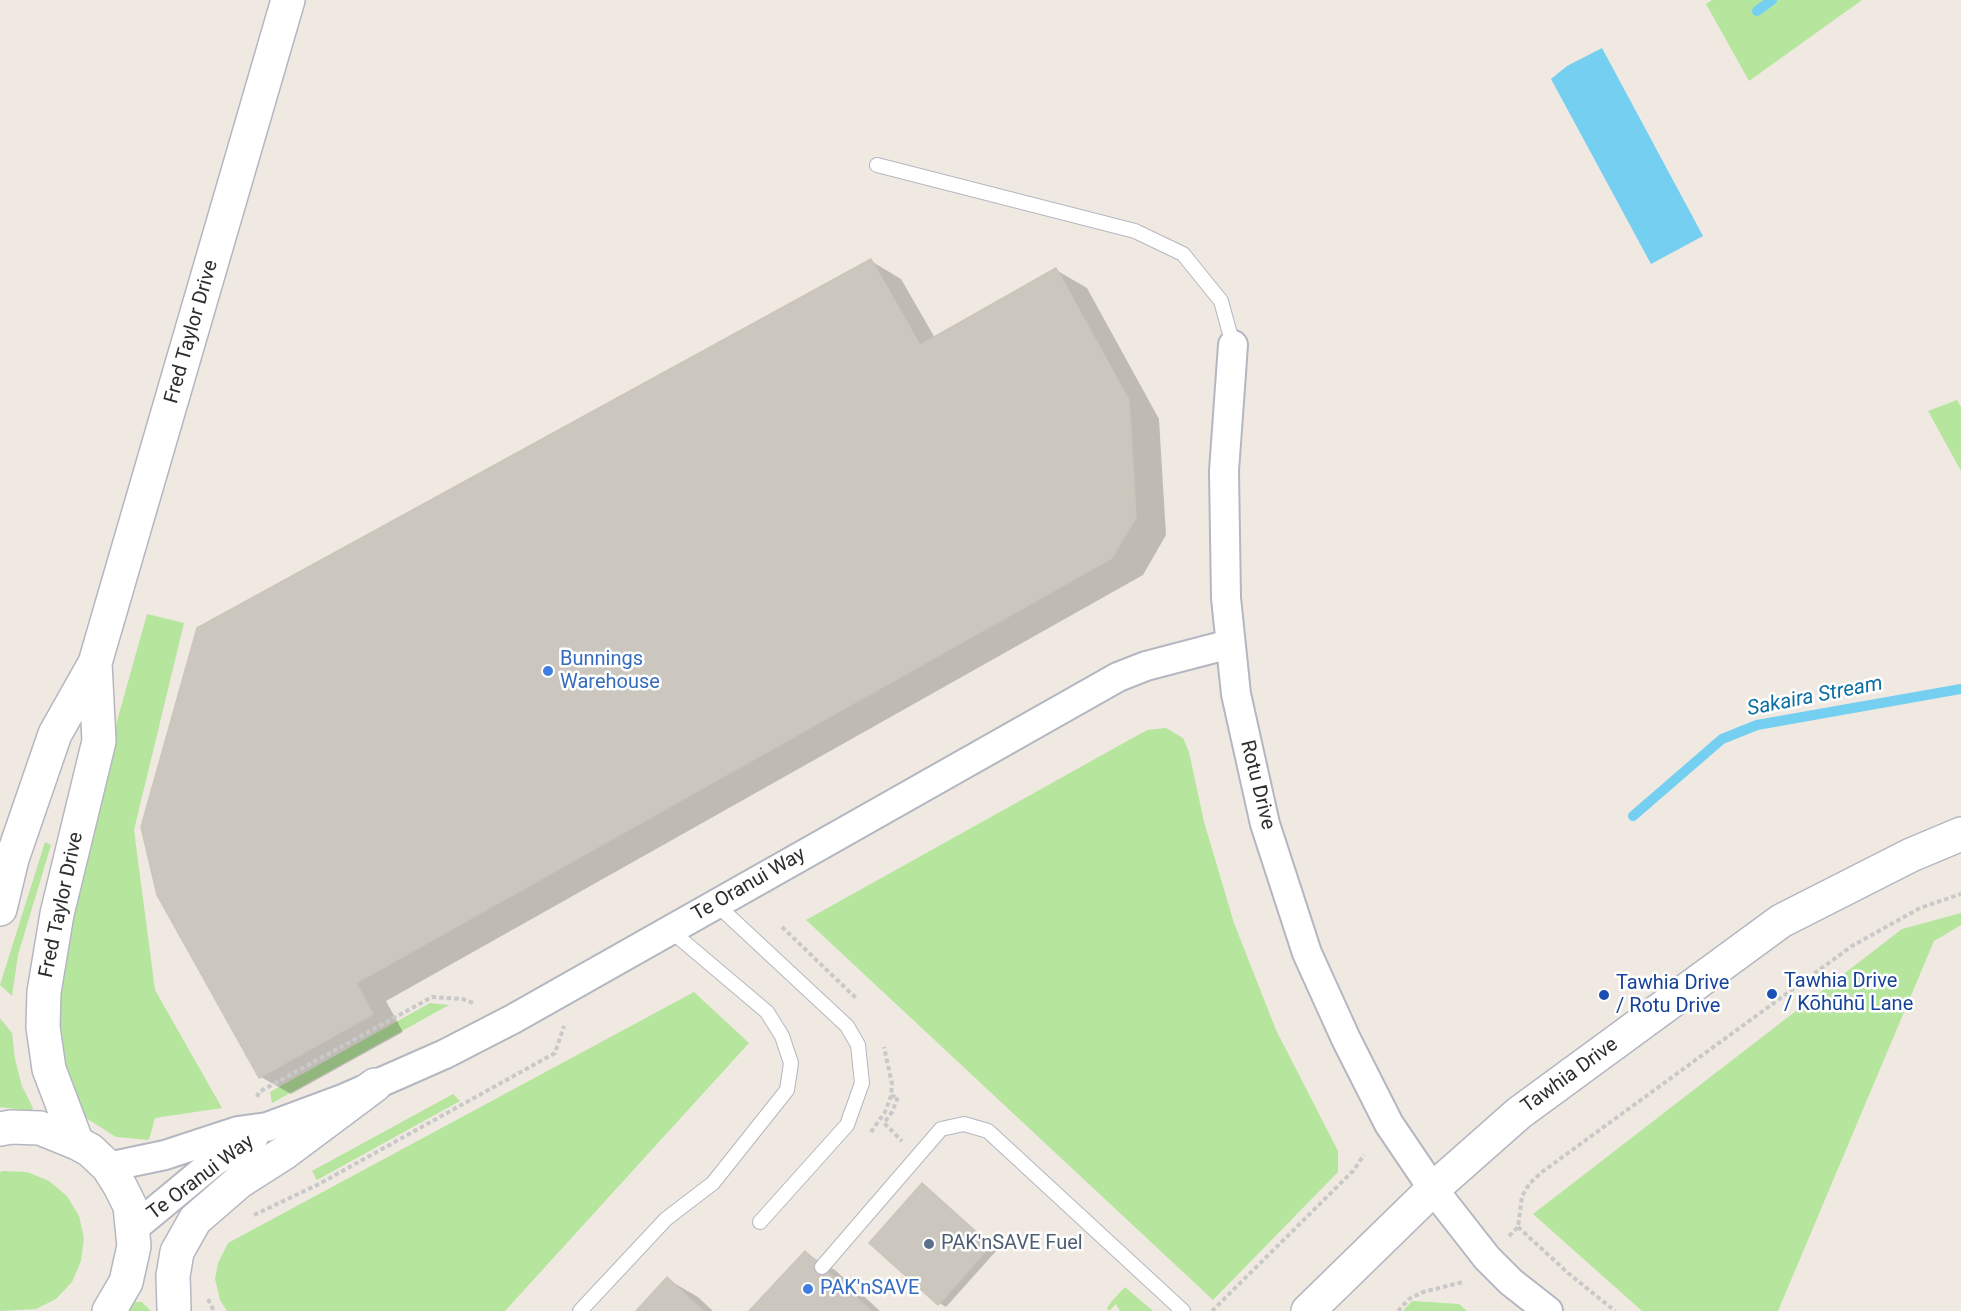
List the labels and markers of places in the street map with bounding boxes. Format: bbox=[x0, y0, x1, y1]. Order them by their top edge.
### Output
place label: Bunnings Warehouse bbox=[560, 648, 660, 695]
marker: Bunnings Warehouse bbox=[541, 664, 555, 678]
place label: Tawhia Drive / Kōhūhū Lane bbox=[1784, 970, 1913, 1017]
place label: Tawhia Drive / Rotu Drive bbox=[1616, 972, 1729, 1019]
marker: Tawhia Drive / Kōhūhū Lane bbox=[1765, 987, 1779, 1001]
marker: Tawhia Drive / Rotu Drive bbox=[1597, 988, 1611, 1002]
place label: PAK'nSAVE Fuel bbox=[941, 1232, 1083, 1256]
marker: PAK'nSAVE Fuel bbox=[922, 1237, 936, 1251]
place label: PAK'nSAVE bbox=[820, 1277, 919, 1301]
marker: PAK'nSAVE bbox=[801, 1282, 815, 1296]

